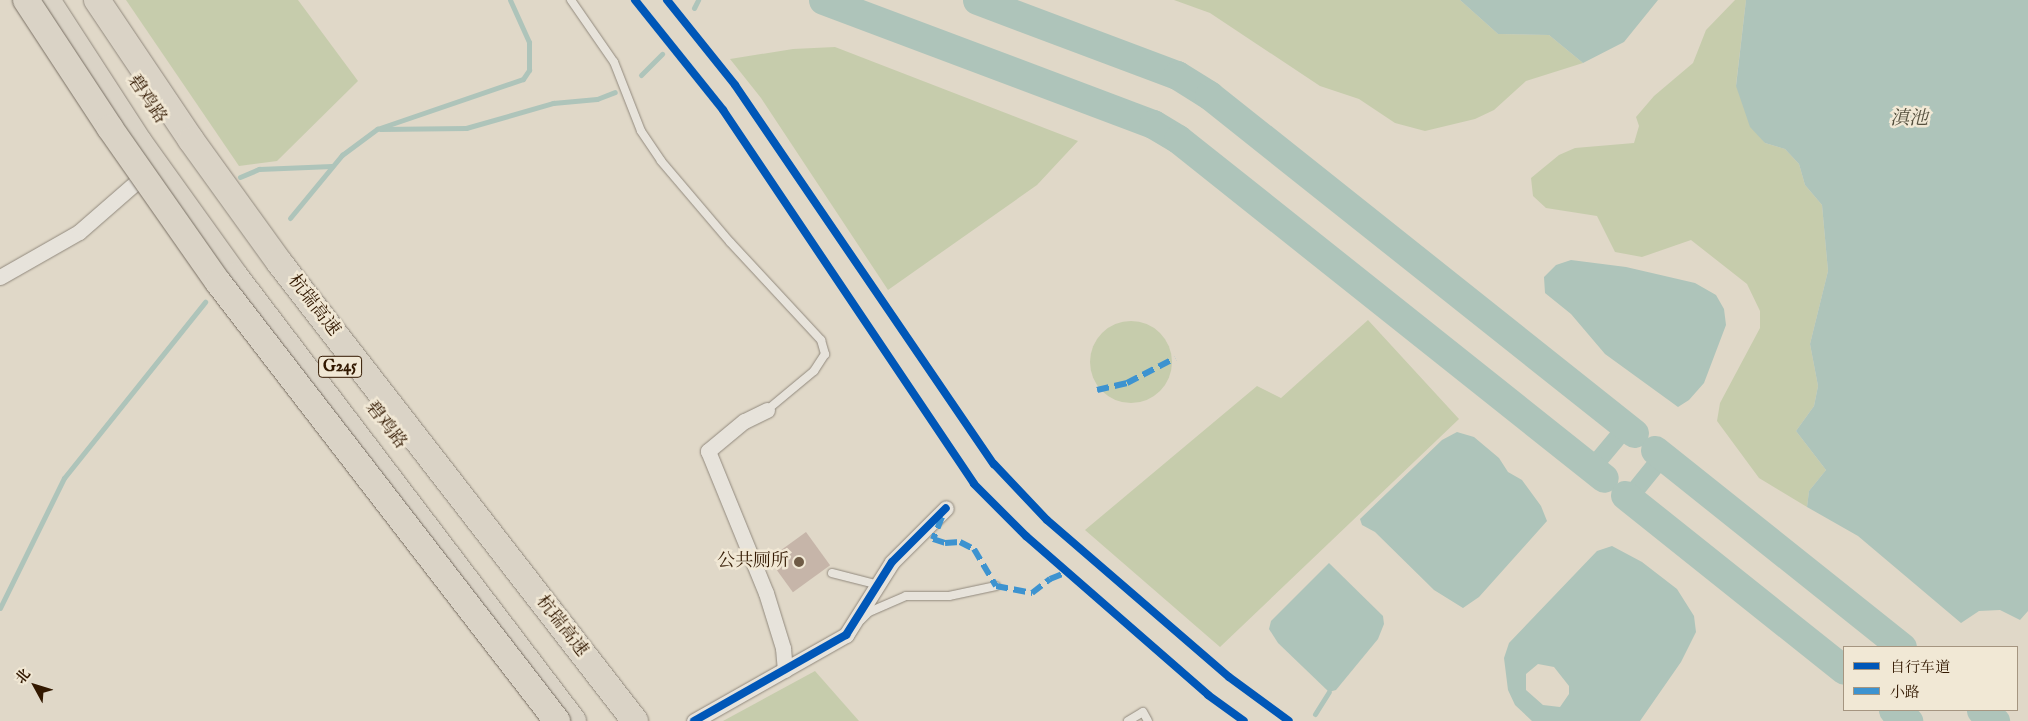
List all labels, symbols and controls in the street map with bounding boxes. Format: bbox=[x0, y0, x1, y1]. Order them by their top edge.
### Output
street label: 碧鸡路 bbox=[122, 72, 170, 128]
water label: 滇池 bbox=[1890, 109, 1928, 131]
street label: 杭瑞高速 bbox=[282, 271, 344, 341]
road number: G245 bbox=[318, 354, 362, 381]
street label: 碧鸡路 bbox=[360, 398, 410, 454]
place label: 公共厕所 bbox=[717, 551, 789, 573]
marker: 公共厕所 bbox=[793, 556, 805, 568]
street label: 杭瑞高速 bbox=[530, 592, 592, 662]
legend bbox=[1843, 646, 2018, 711]
text: 自行车道 bbox=[1890, 658, 1950, 677]
north arrow bbox=[10, 661, 60, 711]
text: 北 bbox=[12, 665, 35, 688]
text: 小路 bbox=[1890, 683, 1920, 702]

